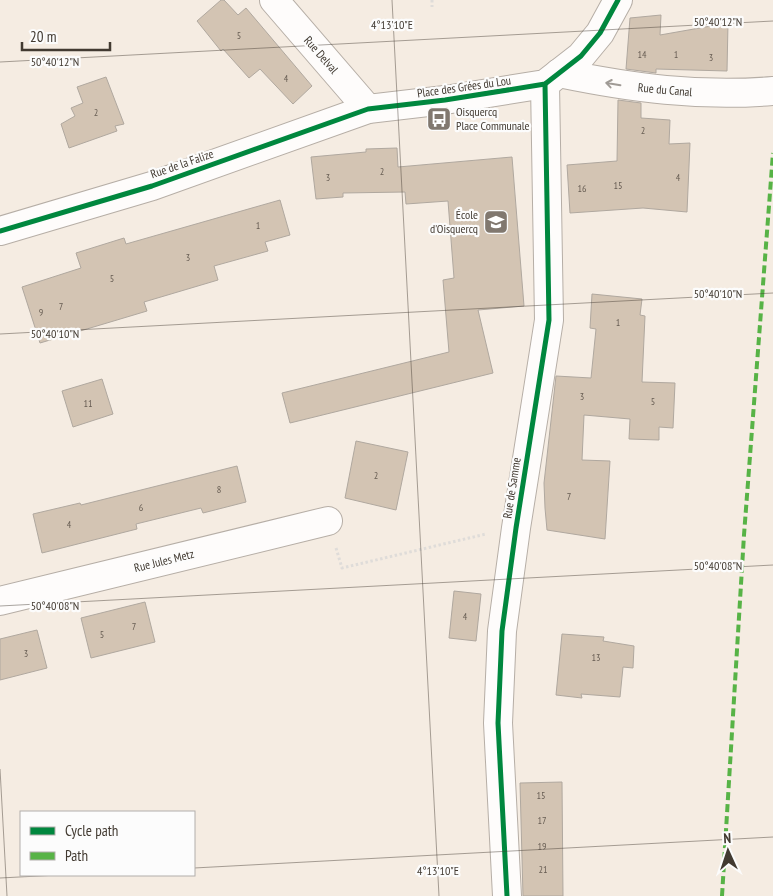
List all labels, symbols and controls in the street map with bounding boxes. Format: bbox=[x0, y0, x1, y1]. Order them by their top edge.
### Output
text: 50°40'12"N bbox=[694, 14, 742, 29]
text: 4°13'10"E bbox=[371, 17, 413, 32]
scale bar bbox=[22, 20, 110, 52]
text: 20 m bbox=[30, 27, 56, 46]
house number: 5 bbox=[237, 29, 241, 42]
street label: Rue Delval bbox=[301, 33, 342, 77]
house number: 14 bbox=[638, 48, 647, 61]
house number: 1 bbox=[674, 48, 678, 61]
house number: 3 bbox=[709, 51, 713, 64]
text: 50°40'12"N bbox=[31, 54, 79, 69]
house number: 4 bbox=[284, 72, 289, 85]
street label: Place des Grées du Lou bbox=[416, 72, 512, 101]
one-way arrow bbox=[606, 79, 622, 89]
street label: Rue du Canal bbox=[637, 80, 693, 99]
place label: Oisquercq Place Communale bbox=[456, 104, 530, 133]
house number: 2 bbox=[94, 106, 98, 119]
bus stop icon: Oisquercq Place Communale bbox=[426, 106, 452, 132]
house number: 2 bbox=[641, 124, 645, 137]
street label: Rue de la Falize bbox=[148, 146, 215, 181]
house number: 2 bbox=[380, 165, 384, 178]
house number: 3 bbox=[326, 171, 330, 184]
house number: 4 bbox=[676, 171, 681, 184]
house number: 15 bbox=[614, 179, 623, 192]
house number: 16 bbox=[578, 182, 587, 195]
place label: École d'Oisquercq bbox=[430, 207, 478, 236]
school or university icon: École d'Oisquercq bbox=[483, 209, 509, 235]
house number: 1 bbox=[256, 219, 260, 232]
house number: 3 bbox=[186, 251, 190, 264]
house number: 5 bbox=[110, 272, 114, 285]
text: 50°40'10"N bbox=[694, 286, 742, 301]
house number: 7 bbox=[59, 300, 63, 313]
house number: 9 bbox=[39, 306, 43, 319]
house number: 1 bbox=[616, 316, 620, 329]
text: 50°40'10"N bbox=[31, 326, 79, 341]
house number: 3 bbox=[580, 390, 584, 403]
house number: 5 bbox=[651, 395, 655, 408]
house number: 11 bbox=[84, 397, 93, 410]
street label: Rue de Samme bbox=[499, 456, 524, 520]
house number: 2 bbox=[374, 469, 378, 482]
house number: 8 bbox=[217, 483, 221, 496]
house number: 7 bbox=[567, 490, 571, 503]
house number: 6 bbox=[139, 501, 144, 514]
house number: 4 bbox=[67, 518, 72, 531]
street label: Rue Jules Metz bbox=[132, 546, 195, 575]
text: 50°40'08"N bbox=[694, 558, 742, 573]
text: 50°40'08"N bbox=[31, 598, 79, 613]
house number: 4 bbox=[463, 610, 468, 623]
house number: 7 bbox=[132, 620, 136, 633]
house number: 5 bbox=[100, 628, 104, 641]
house number: 3 bbox=[24, 647, 28, 660]
house number: 13 bbox=[592, 651, 601, 664]
house number: 15 bbox=[537, 789, 546, 802]
legend bbox=[20, 811, 195, 876]
house number: 17 bbox=[538, 814, 547, 827]
text: Cycle path bbox=[65, 821, 118, 840]
north arrow bbox=[703, 826, 753, 876]
text: N bbox=[723, 829, 732, 847]
house number: 19 bbox=[538, 840, 547, 853]
text: Path bbox=[65, 846, 88, 865]
text: 4°13'10"E bbox=[417, 863, 459, 878]
house number: 21 bbox=[539, 863, 548, 876]

